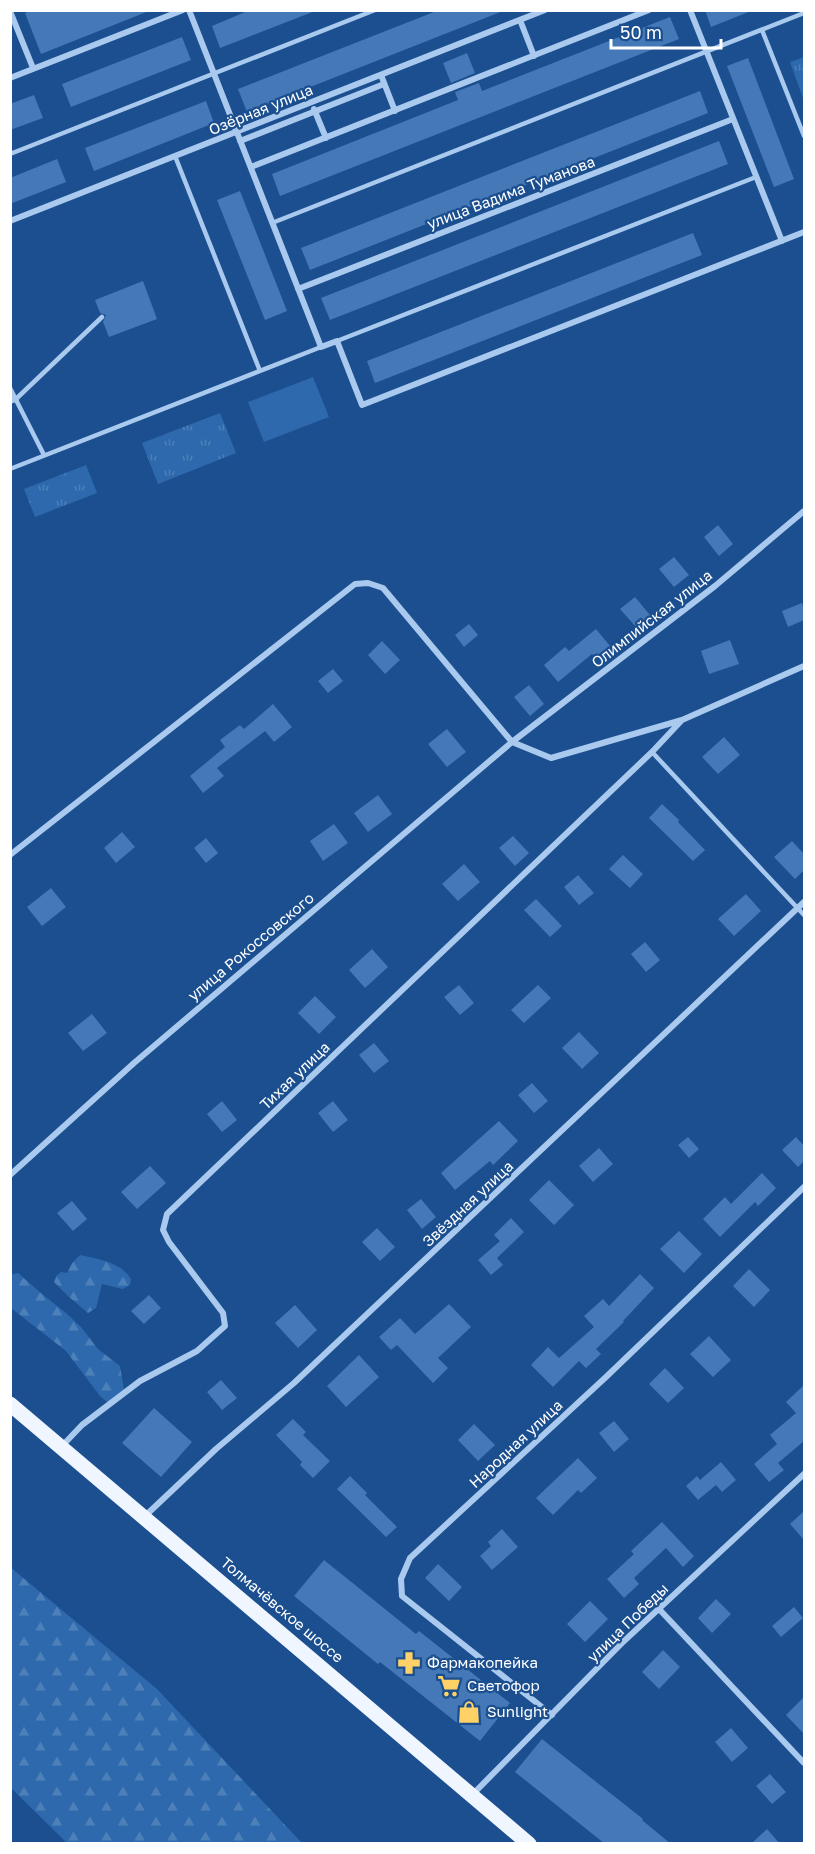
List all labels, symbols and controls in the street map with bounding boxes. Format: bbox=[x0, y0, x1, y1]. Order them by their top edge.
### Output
scale bar bbox=[611, 12, 720, 50]
text: 50 m bbox=[620, 21, 662, 43]
street label: Озёрная улица bbox=[206, 80, 315, 138]
street label: улица Вадима Туманова bbox=[424, 152, 597, 232]
street label: Олимпийская улица bbox=[588, 566, 715, 671]
street label: улица Рокоссовского bbox=[184, 888, 317, 1004]
street label: Тихая улица bbox=[256, 1038, 333, 1113]
street label: Звёздная улица bbox=[418, 1157, 516, 1250]
street label: Народная улица bbox=[465, 1395, 566, 1491]
street label: Толмачёвское шоссе bbox=[218, 1553, 348, 1666]
street label: улица Победы bbox=[583, 1579, 671, 1665]
pharmacy icon: Фармакопейка bbox=[396, 1650, 422, 1676]
place label: Фармакопейка bbox=[427, 1653, 538, 1671]
supermarket icon: Светофор bbox=[436, 1673, 462, 1699]
place label: Светофор bbox=[467, 1676, 540, 1694]
shop icon: Sunlight bbox=[456, 1699, 482, 1725]
place label: Sunlight bbox=[487, 1702, 548, 1720]

